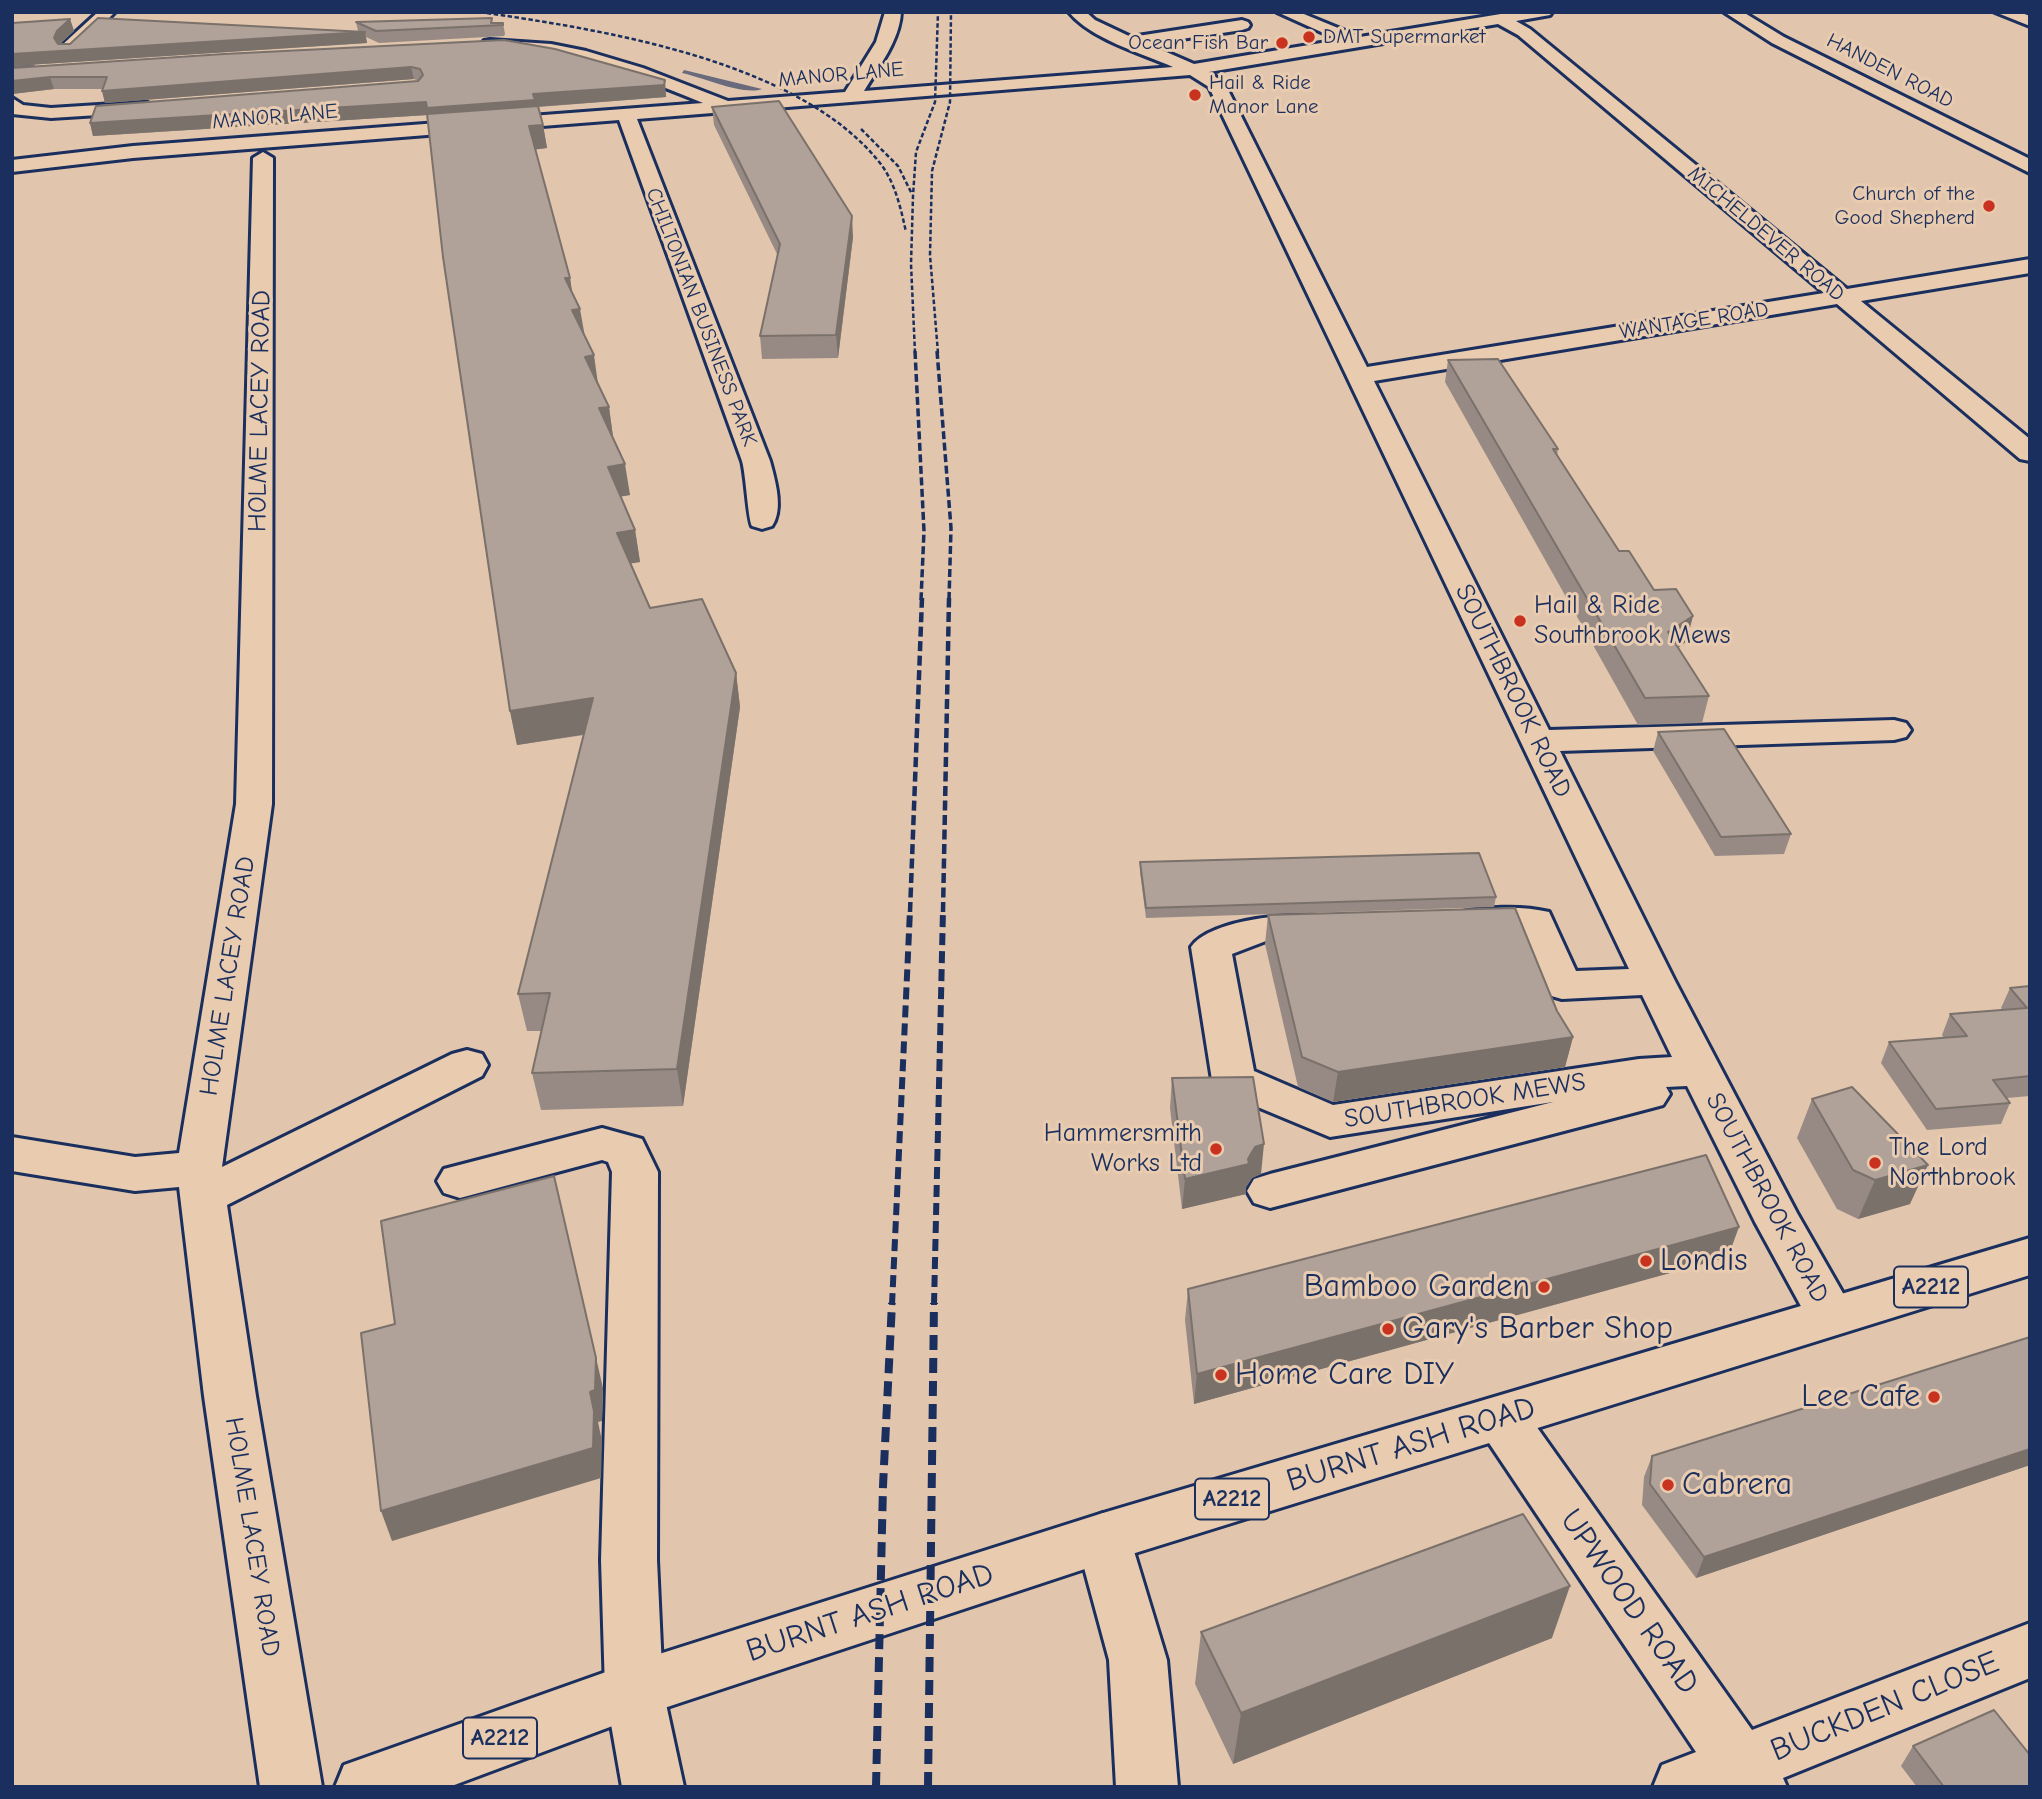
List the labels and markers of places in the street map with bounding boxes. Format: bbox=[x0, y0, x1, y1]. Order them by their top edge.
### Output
place label: DMT Supermarket bbox=[1323, 24, 1486, 50]
marker: DMT Supermarket bbox=[1301, 29, 1317, 45]
place label: Ocean Fish Bar bbox=[1128, 30, 1268, 56]
marker: Ocean Fish Bar bbox=[1274, 35, 1290, 51]
place label: Hail & Ride Manor Lane bbox=[1209, 70, 1319, 120]
marker: Hail & Ride Manor Lane bbox=[1187, 87, 1203, 103]
place label: Church of the Good Shepherd bbox=[1834, 181, 1975, 231]
marker: Church of the Good Shepherd bbox=[1981, 198, 1997, 214]
place label: Hail & Ride Southbrook Mews bbox=[1534, 590, 1731, 652]
marker: Hail & Ride Southbrook Mews bbox=[1512, 613, 1528, 629]
place label: Hammersmith Works Ltd bbox=[1044, 1118, 1202, 1180]
place label: The Lord Northbrook bbox=[1889, 1132, 2015, 1194]
marker: Hammersmith Works Ltd bbox=[1208, 1141, 1224, 1157]
marker: The Lord Northbrook bbox=[1867, 1155, 1883, 1171]
place label: Londis bbox=[1660, 1242, 1748, 1280]
marker: Londis bbox=[1638, 1253, 1654, 1269]
place label: Bamboo Garden bbox=[1304, 1268, 1530, 1306]
marker: Bamboo Garden bbox=[1536, 1279, 1552, 1295]
place label: Gary's Barber Shop bbox=[1402, 1310, 1673, 1348]
marker: Gary's Barber Shop bbox=[1380, 1321, 1396, 1337]
place label: Home Care DIY bbox=[1235, 1356, 1454, 1394]
marker: Home Care DIY bbox=[1213, 1367, 1229, 1383]
place label: Lee Cafe bbox=[1801, 1378, 1920, 1416]
marker: Lee Cafe bbox=[1926, 1389, 1942, 1405]
place label: Cabrera bbox=[1682, 1466, 1792, 1504]
marker: Cabrera bbox=[1660, 1477, 1676, 1493]

